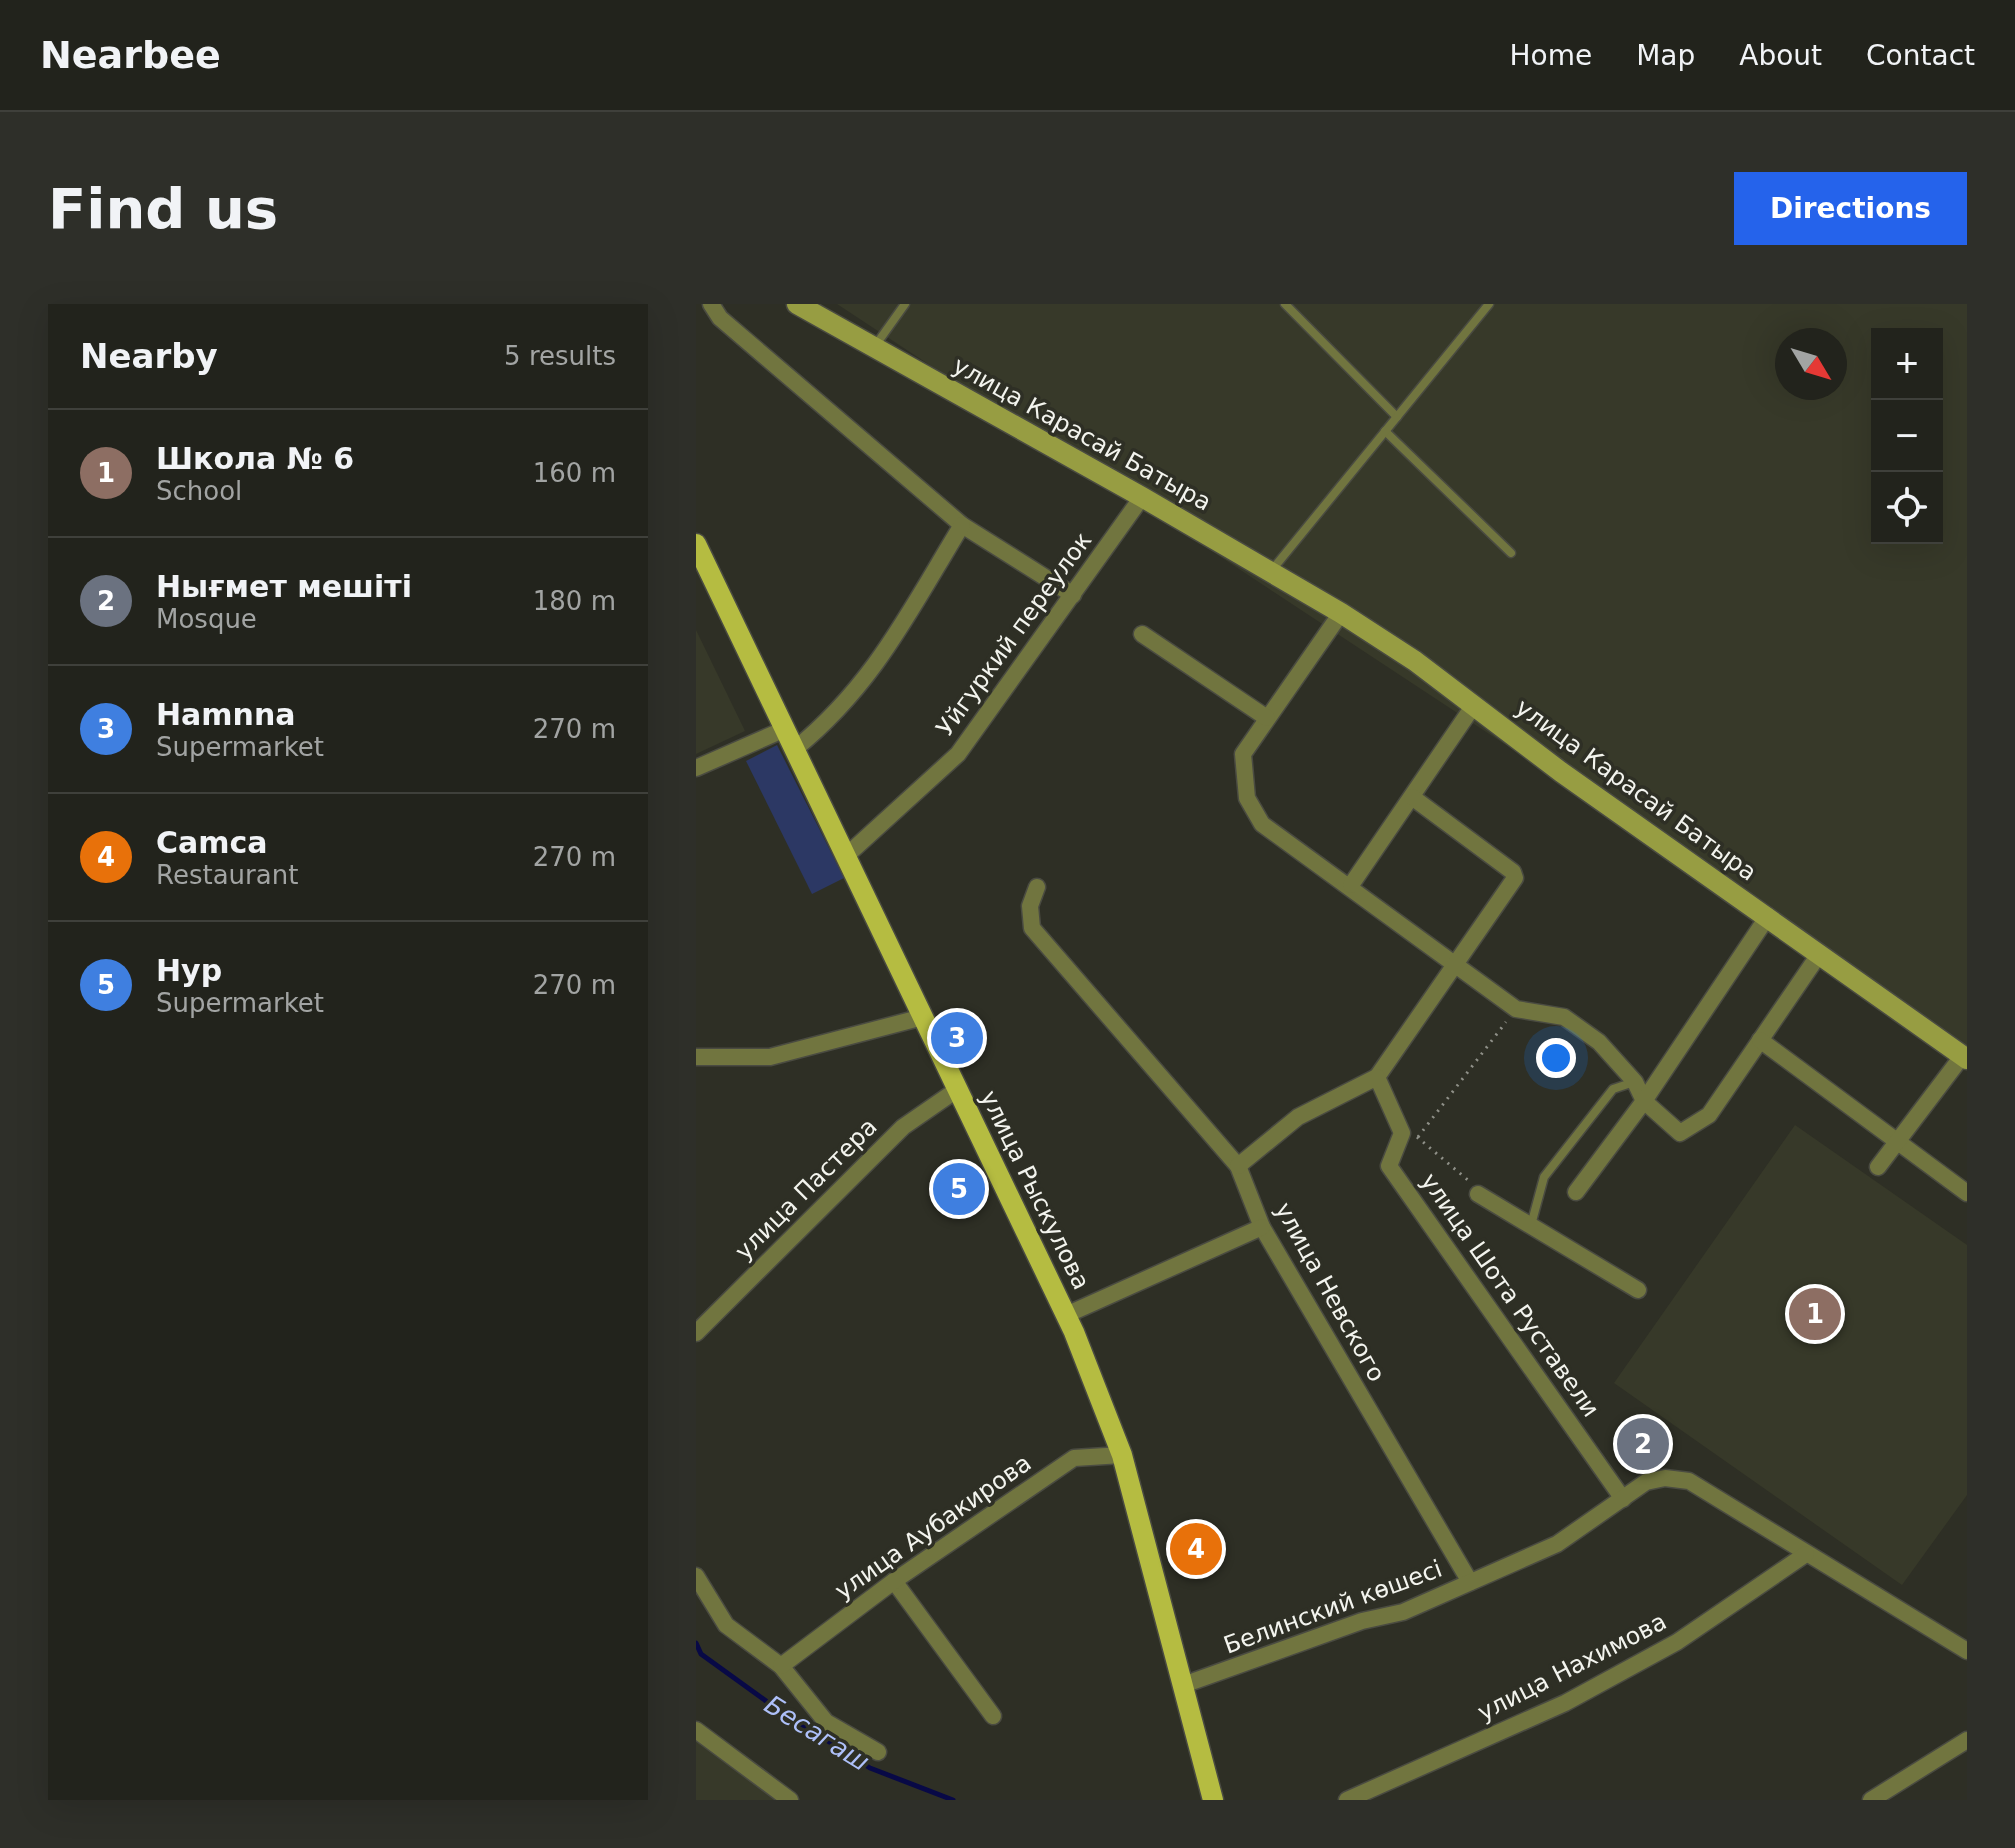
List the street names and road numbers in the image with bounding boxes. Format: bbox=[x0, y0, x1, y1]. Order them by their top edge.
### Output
street label: улица Карасай Батыра bbox=[948, 351, 1216, 517]
street label: Уйгуркий переулок bbox=[931, 527, 1097, 741]
street label: улица Карасай Батыра bbox=[1510, 693, 1762, 887]
street label: улица Рыскулова bbox=[975, 1086, 1095, 1294]
street label: улица Пастера bbox=[729, 1112, 883, 1266]
street label: улица Шота Руставели bbox=[1415, 1168, 1605, 1422]
street label: улица Невского bbox=[1269, 1198, 1391, 1386]
street label: улица Аубакирова bbox=[830, 1449, 1036, 1605]
street label: Белинский көшесi bbox=[1220, 1554, 1446, 1660]
street label: улица Нахимова bbox=[1473, 1607, 1671, 1727]

